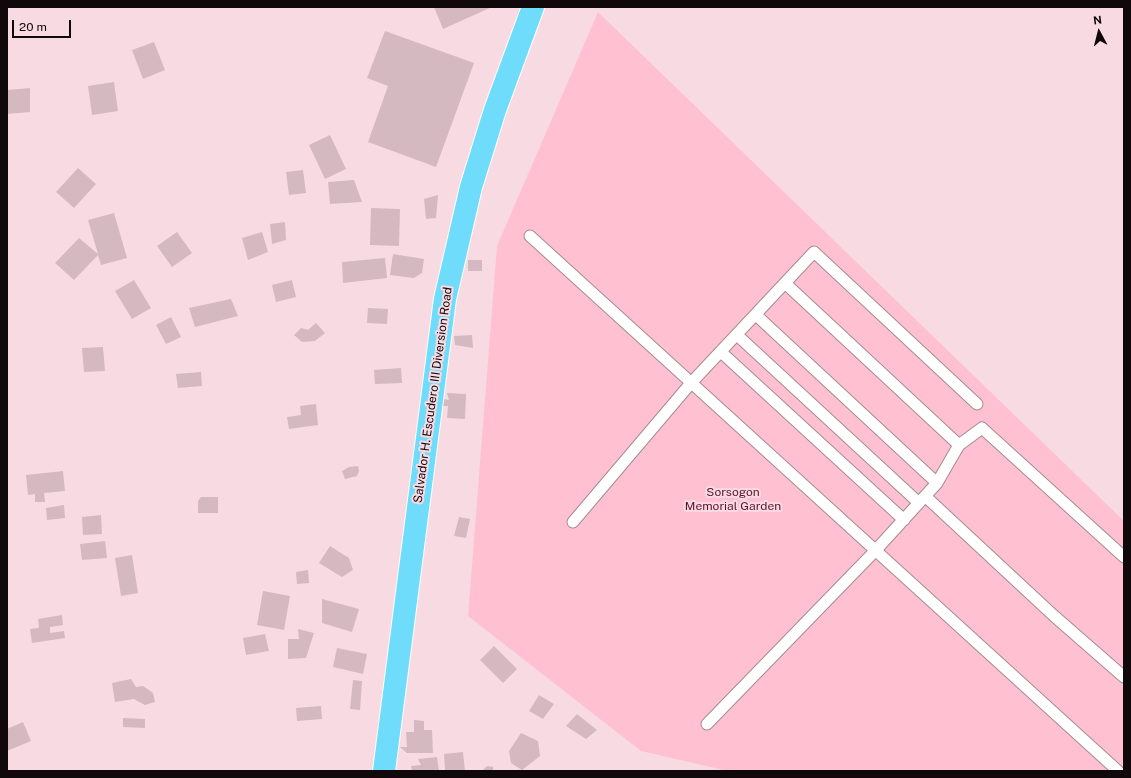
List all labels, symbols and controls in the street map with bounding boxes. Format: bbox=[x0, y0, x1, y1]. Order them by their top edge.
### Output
scale bar bbox=[14, 12, 73, 38]
north arrow bbox=[1079, 12, 1119, 52]
text: N bbox=[1093, 14, 1103, 27]
text: 20 m bbox=[19, 20, 47, 34]
street label: Salvador H. Escudero III Diversion Road bbox=[411, 286, 455, 504]
park label: Sorsogon Memorial Garden bbox=[685, 485, 781, 513]

